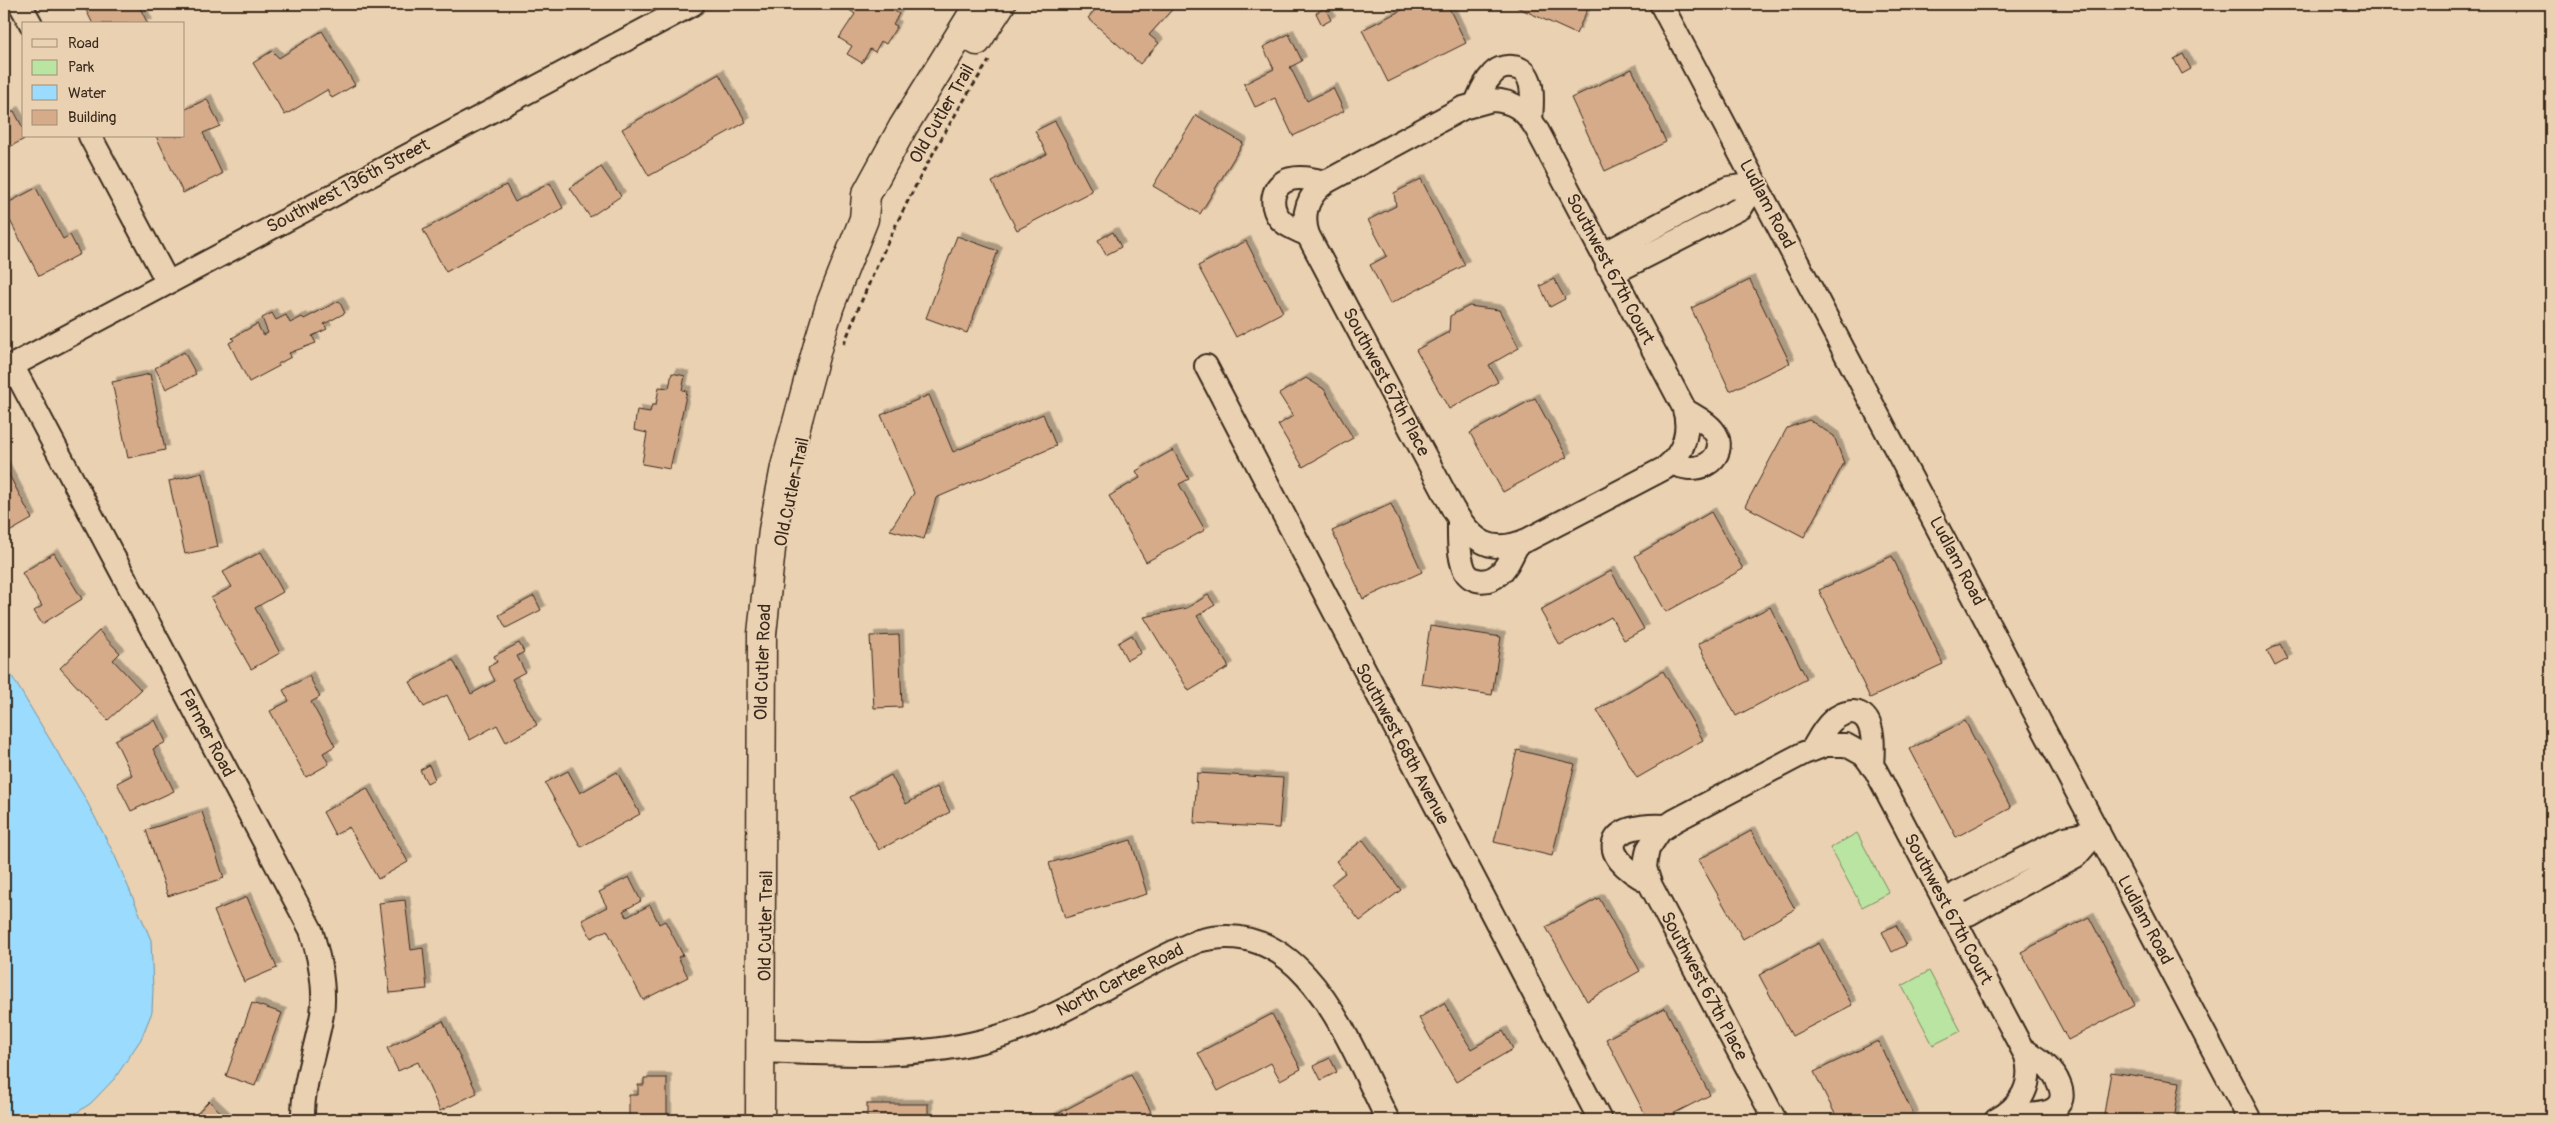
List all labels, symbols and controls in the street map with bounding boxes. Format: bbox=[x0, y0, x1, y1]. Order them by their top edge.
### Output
legend bbox=[22, 22, 185, 138]
text: Road bbox=[68, 34, 99, 53]
text: Park bbox=[68, 58, 95, 77]
street label: Old Cutler Trail bbox=[904, 60, 980, 168]
text: Water bbox=[68, 84, 107, 103]
text: Building bbox=[68, 108, 116, 127]
street label: Southwest 136th Street bbox=[263, 133, 434, 239]
street label: Ludlam Road bbox=[1734, 155, 1800, 253]
street label: Southwest 67th Court bbox=[1560, 189, 1660, 349]
street label: Southwest 67th Place bbox=[1337, 304, 1435, 460]
street label: Old Cutler Trail bbox=[769, 435, 815, 549]
street label: Ludlam Road bbox=[1924, 512, 1990, 610]
street label: Old Cutler Road bbox=[749, 603, 777, 721]
street label: Southwest 68th Avenue bbox=[1350, 659, 1454, 829]
street label: Farmer Road bbox=[174, 685, 240, 781]
street label: Southwest 67th Court bbox=[1898, 829, 1998, 989]
street label: Old Cutler Trail bbox=[754, 870, 778, 982]
street label: Ludlam Road bbox=[2112, 871, 2178, 969]
street label: Southwest 67th Place bbox=[1655, 908, 1753, 1064]
street label: North Cartee Road bbox=[1052, 938, 1188, 1022]

